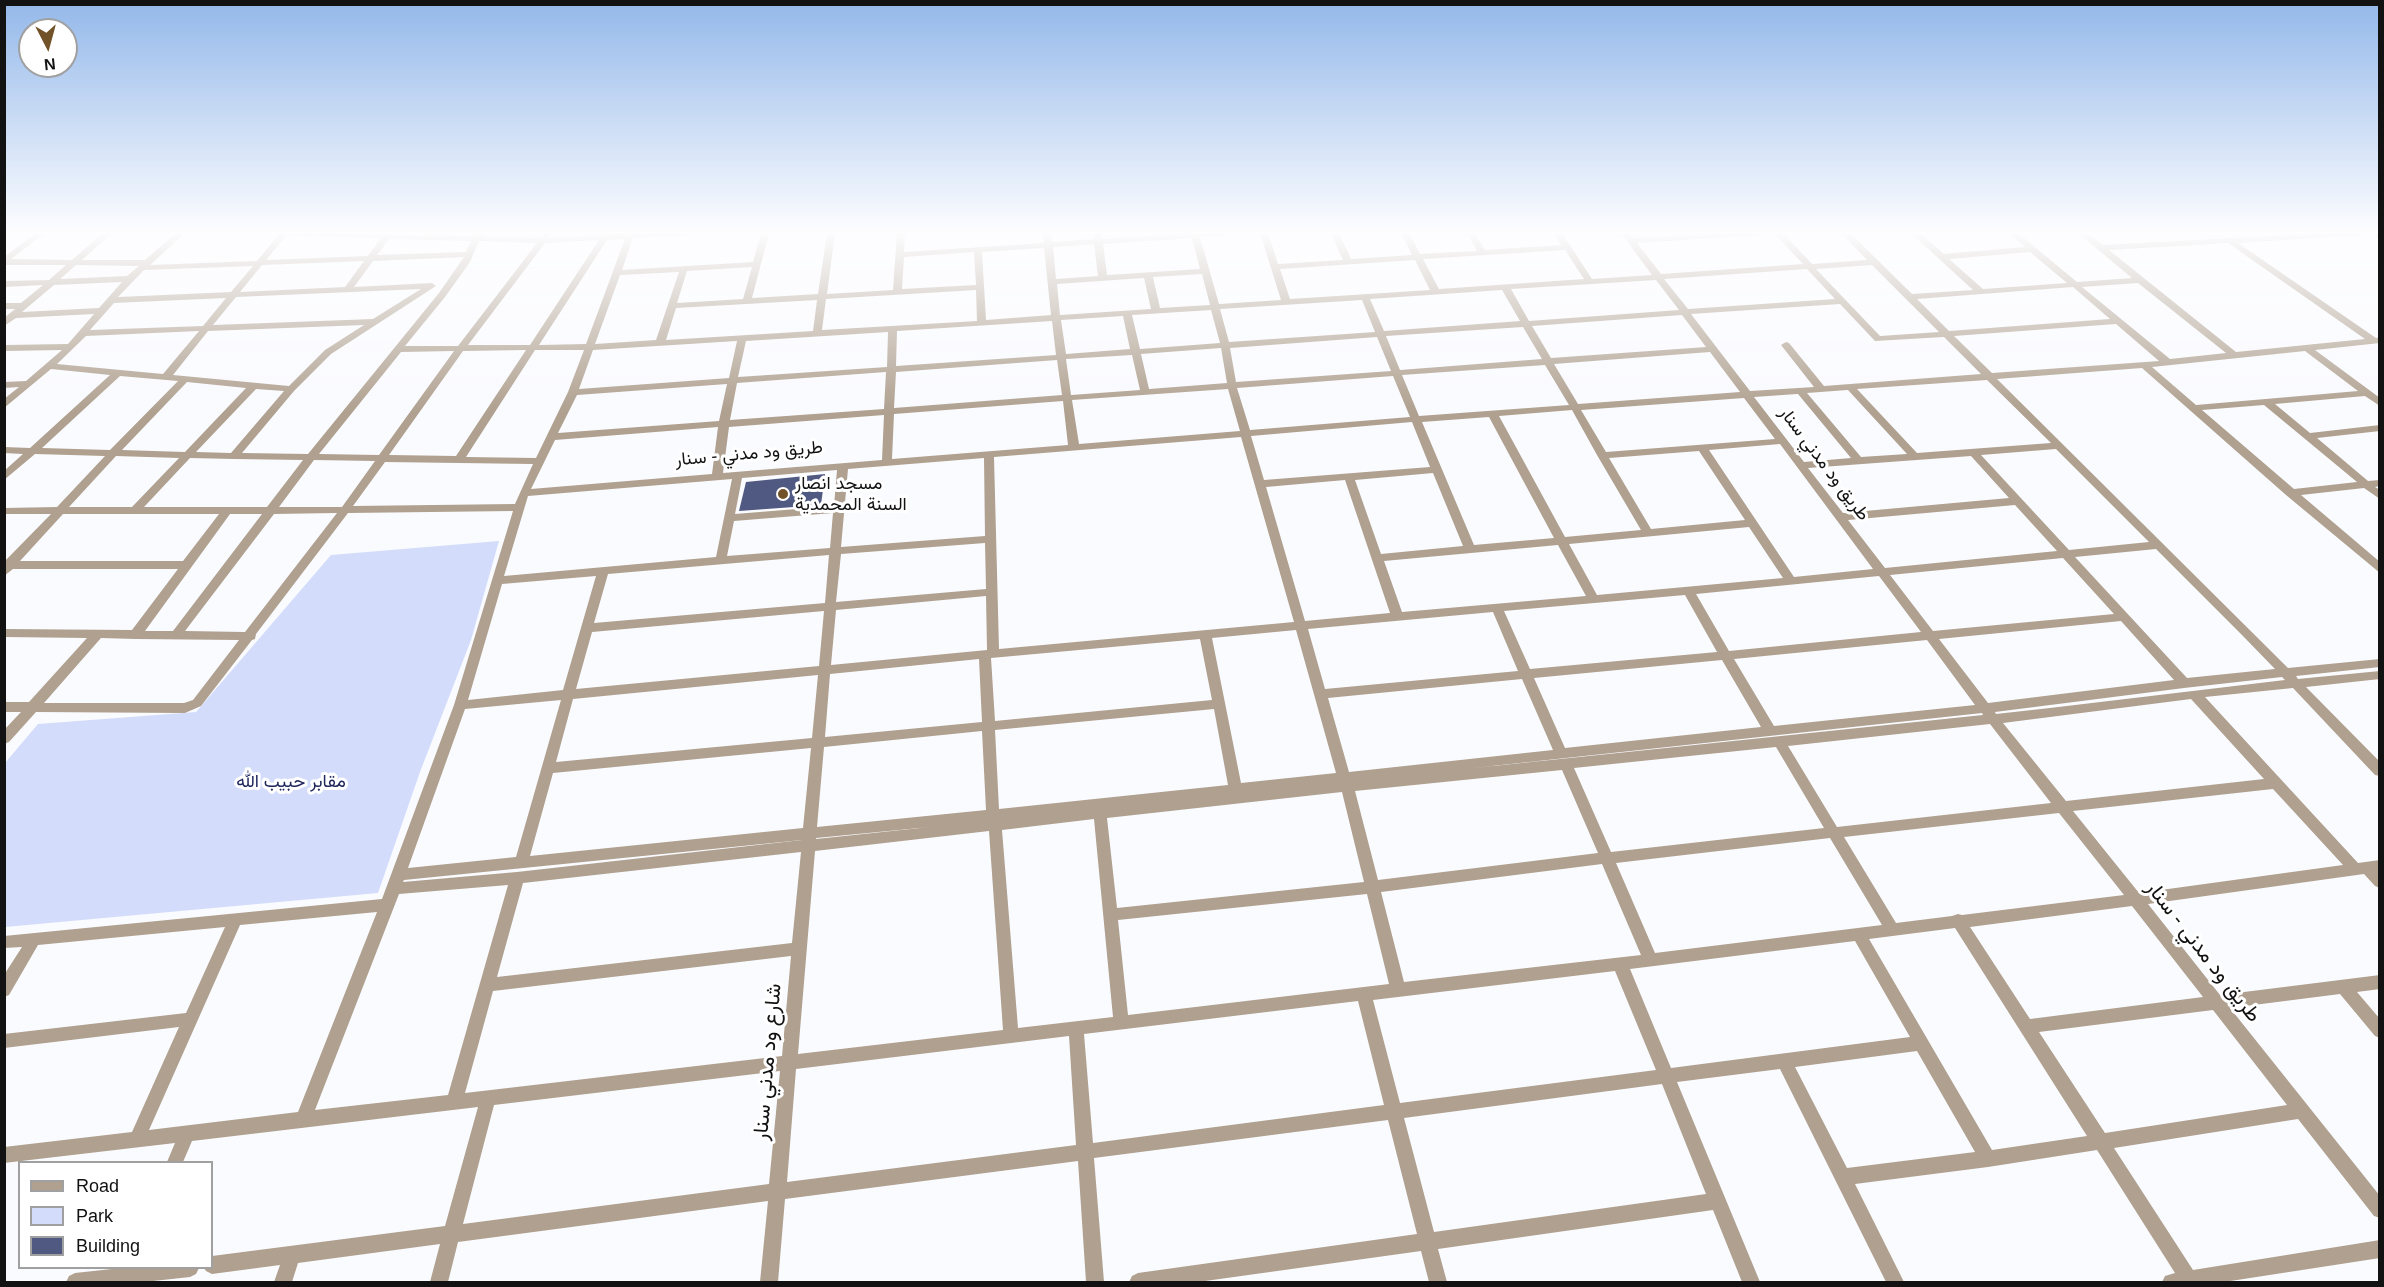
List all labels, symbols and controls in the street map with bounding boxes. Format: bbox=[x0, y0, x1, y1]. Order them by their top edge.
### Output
north arrow bbox=[18, 18, 78, 78]
text: N bbox=[43, 55, 56, 73]
street label: طريق ود مدني سنار bbox=[1774, 403, 1874, 525]
street label: طريق ود مدني - سنار bbox=[674, 437, 824, 471]
place label: مسجد انصار السنة المحمدية bbox=[795, 473, 907, 516]
marker: مسجد انصار السنة المحمدية bbox=[776, 487, 790, 501]
park label: مقابر حبيب الله bbox=[236, 771, 346, 793]
street label: طريق ود مدني - سنار bbox=[2140, 876, 2266, 1028]
street label: شارع ود مدني سنار bbox=[749, 982, 787, 1142]
legend bbox=[18, 1161, 213, 1269]
text: Road bbox=[76, 1176, 119, 1196]
text: Park bbox=[76, 1206, 113, 1226]
text: Building bbox=[76, 1236, 140, 1256]

